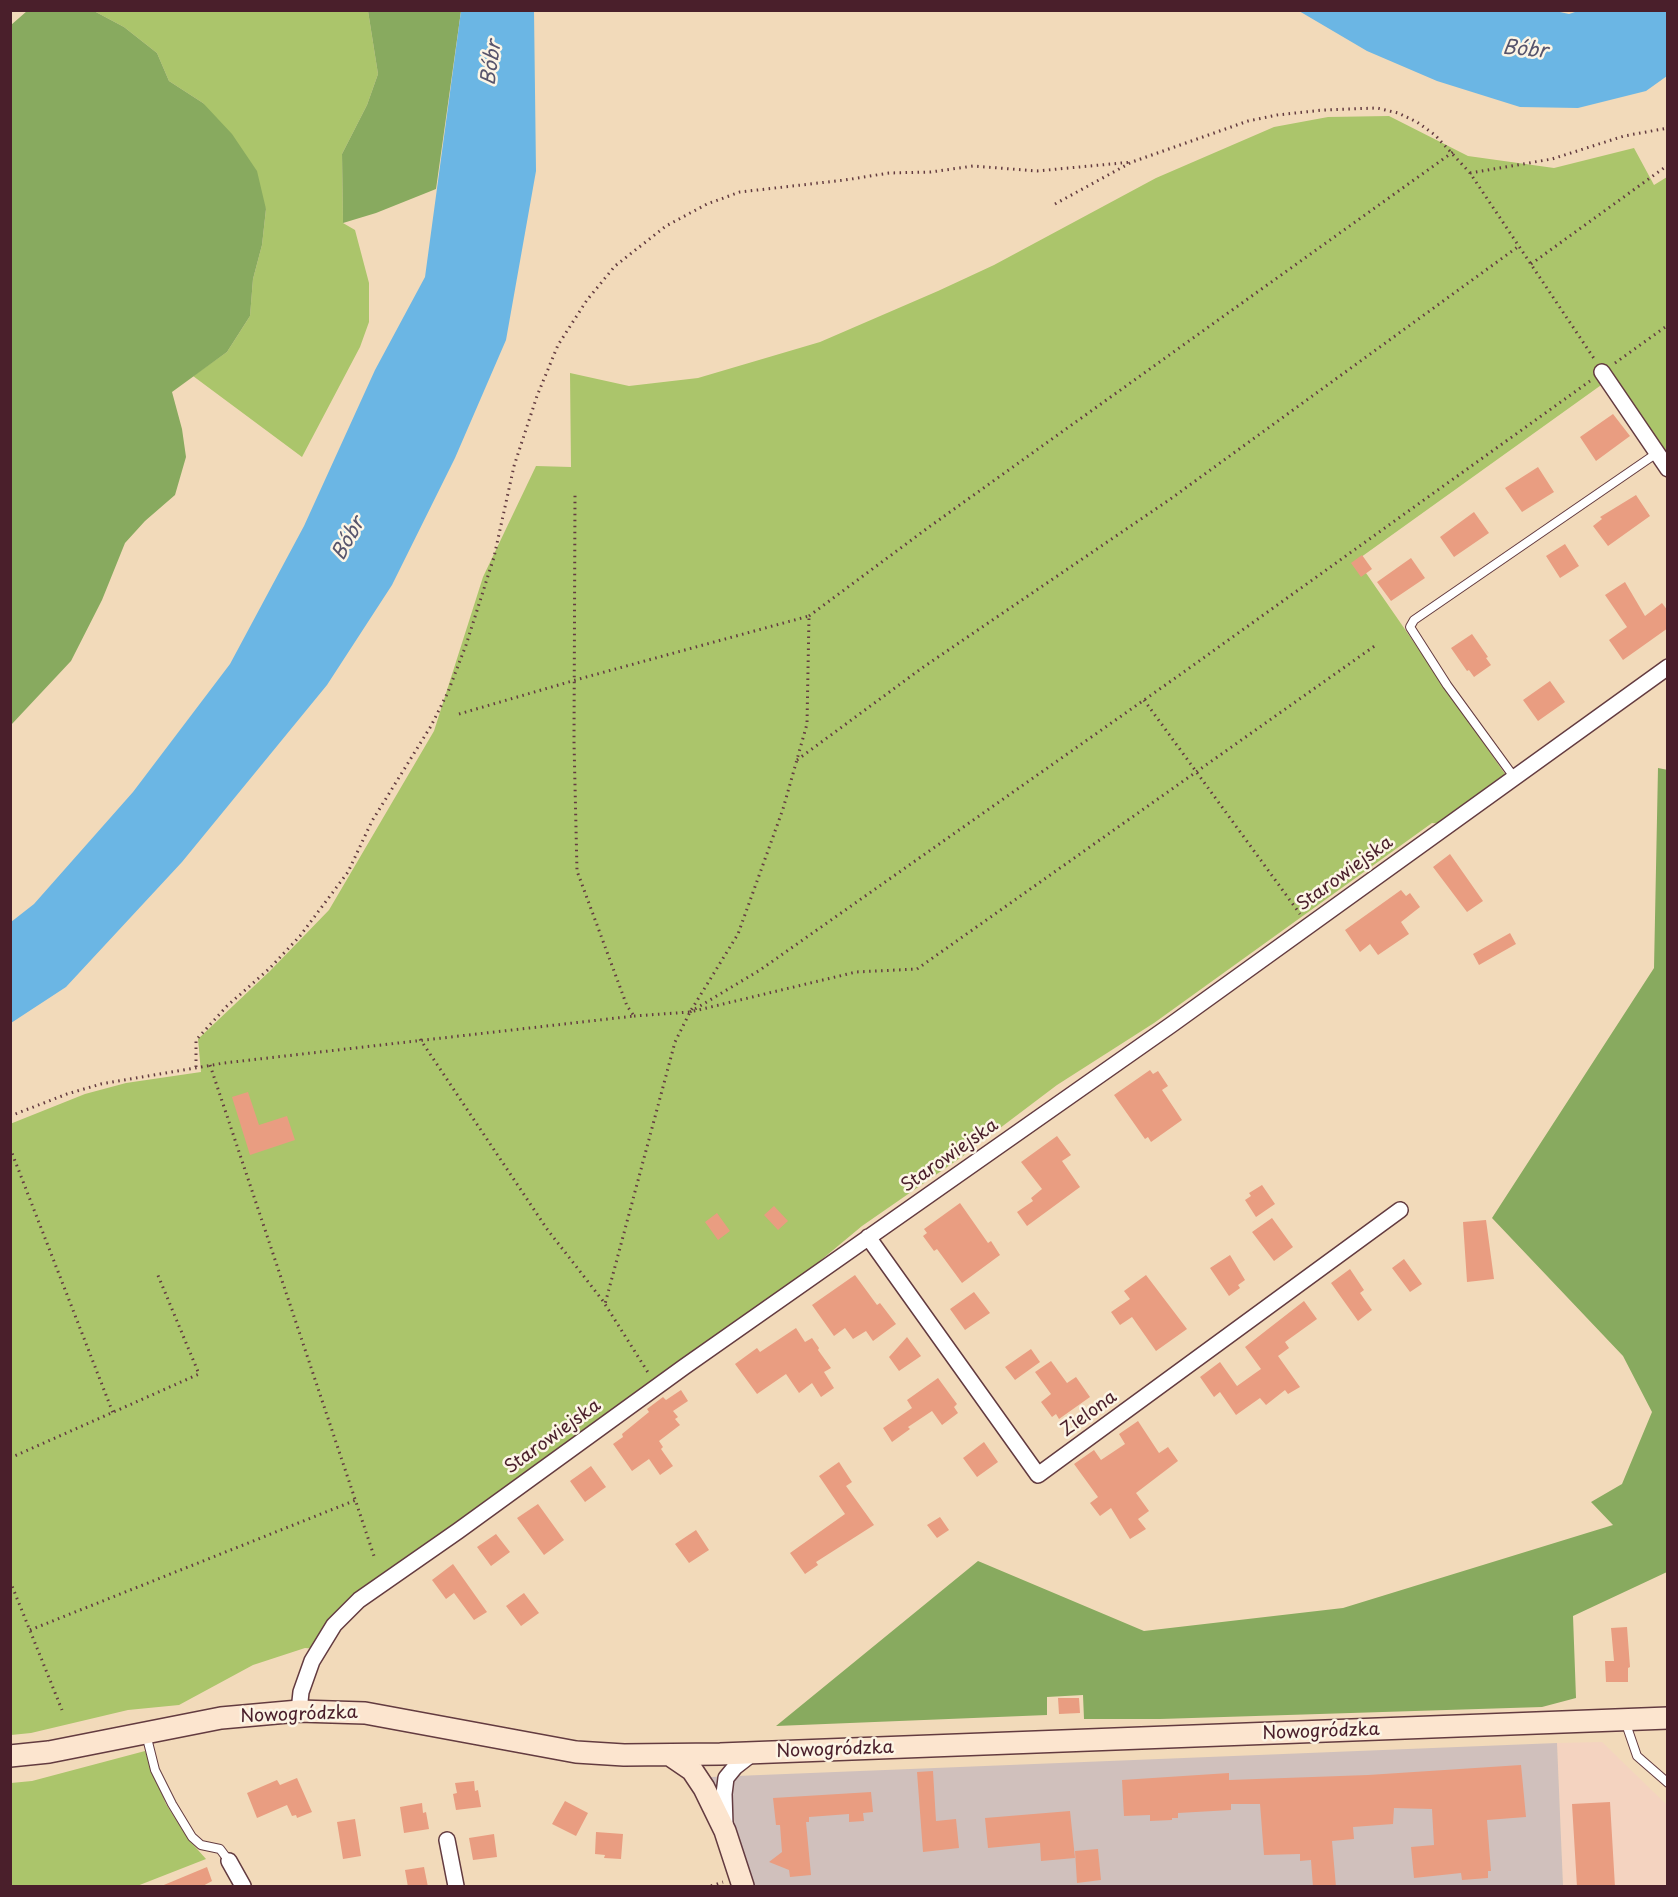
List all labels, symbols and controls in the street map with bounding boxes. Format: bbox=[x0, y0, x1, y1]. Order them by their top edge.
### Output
water label: Bóbr bbox=[1501, 36, 1549, 64]
water label: Bóbr bbox=[477, 39, 507, 87]
water label: Bóbr bbox=[328, 513, 370, 565]
street label: Starowiejska bbox=[1293, 832, 1397, 916]
street label: Starowiejska bbox=[897, 1115, 1003, 1197]
street label: Zielona bbox=[1057, 1387, 1121, 1441]
street label: Starowiejska bbox=[501, 1395, 605, 1479]
street label: Nowogródzka bbox=[240, 1702, 358, 1728]
street label: Nowogródzka bbox=[1262, 1719, 1380, 1745]
street label: Nowogródzka bbox=[776, 1737, 894, 1763]

